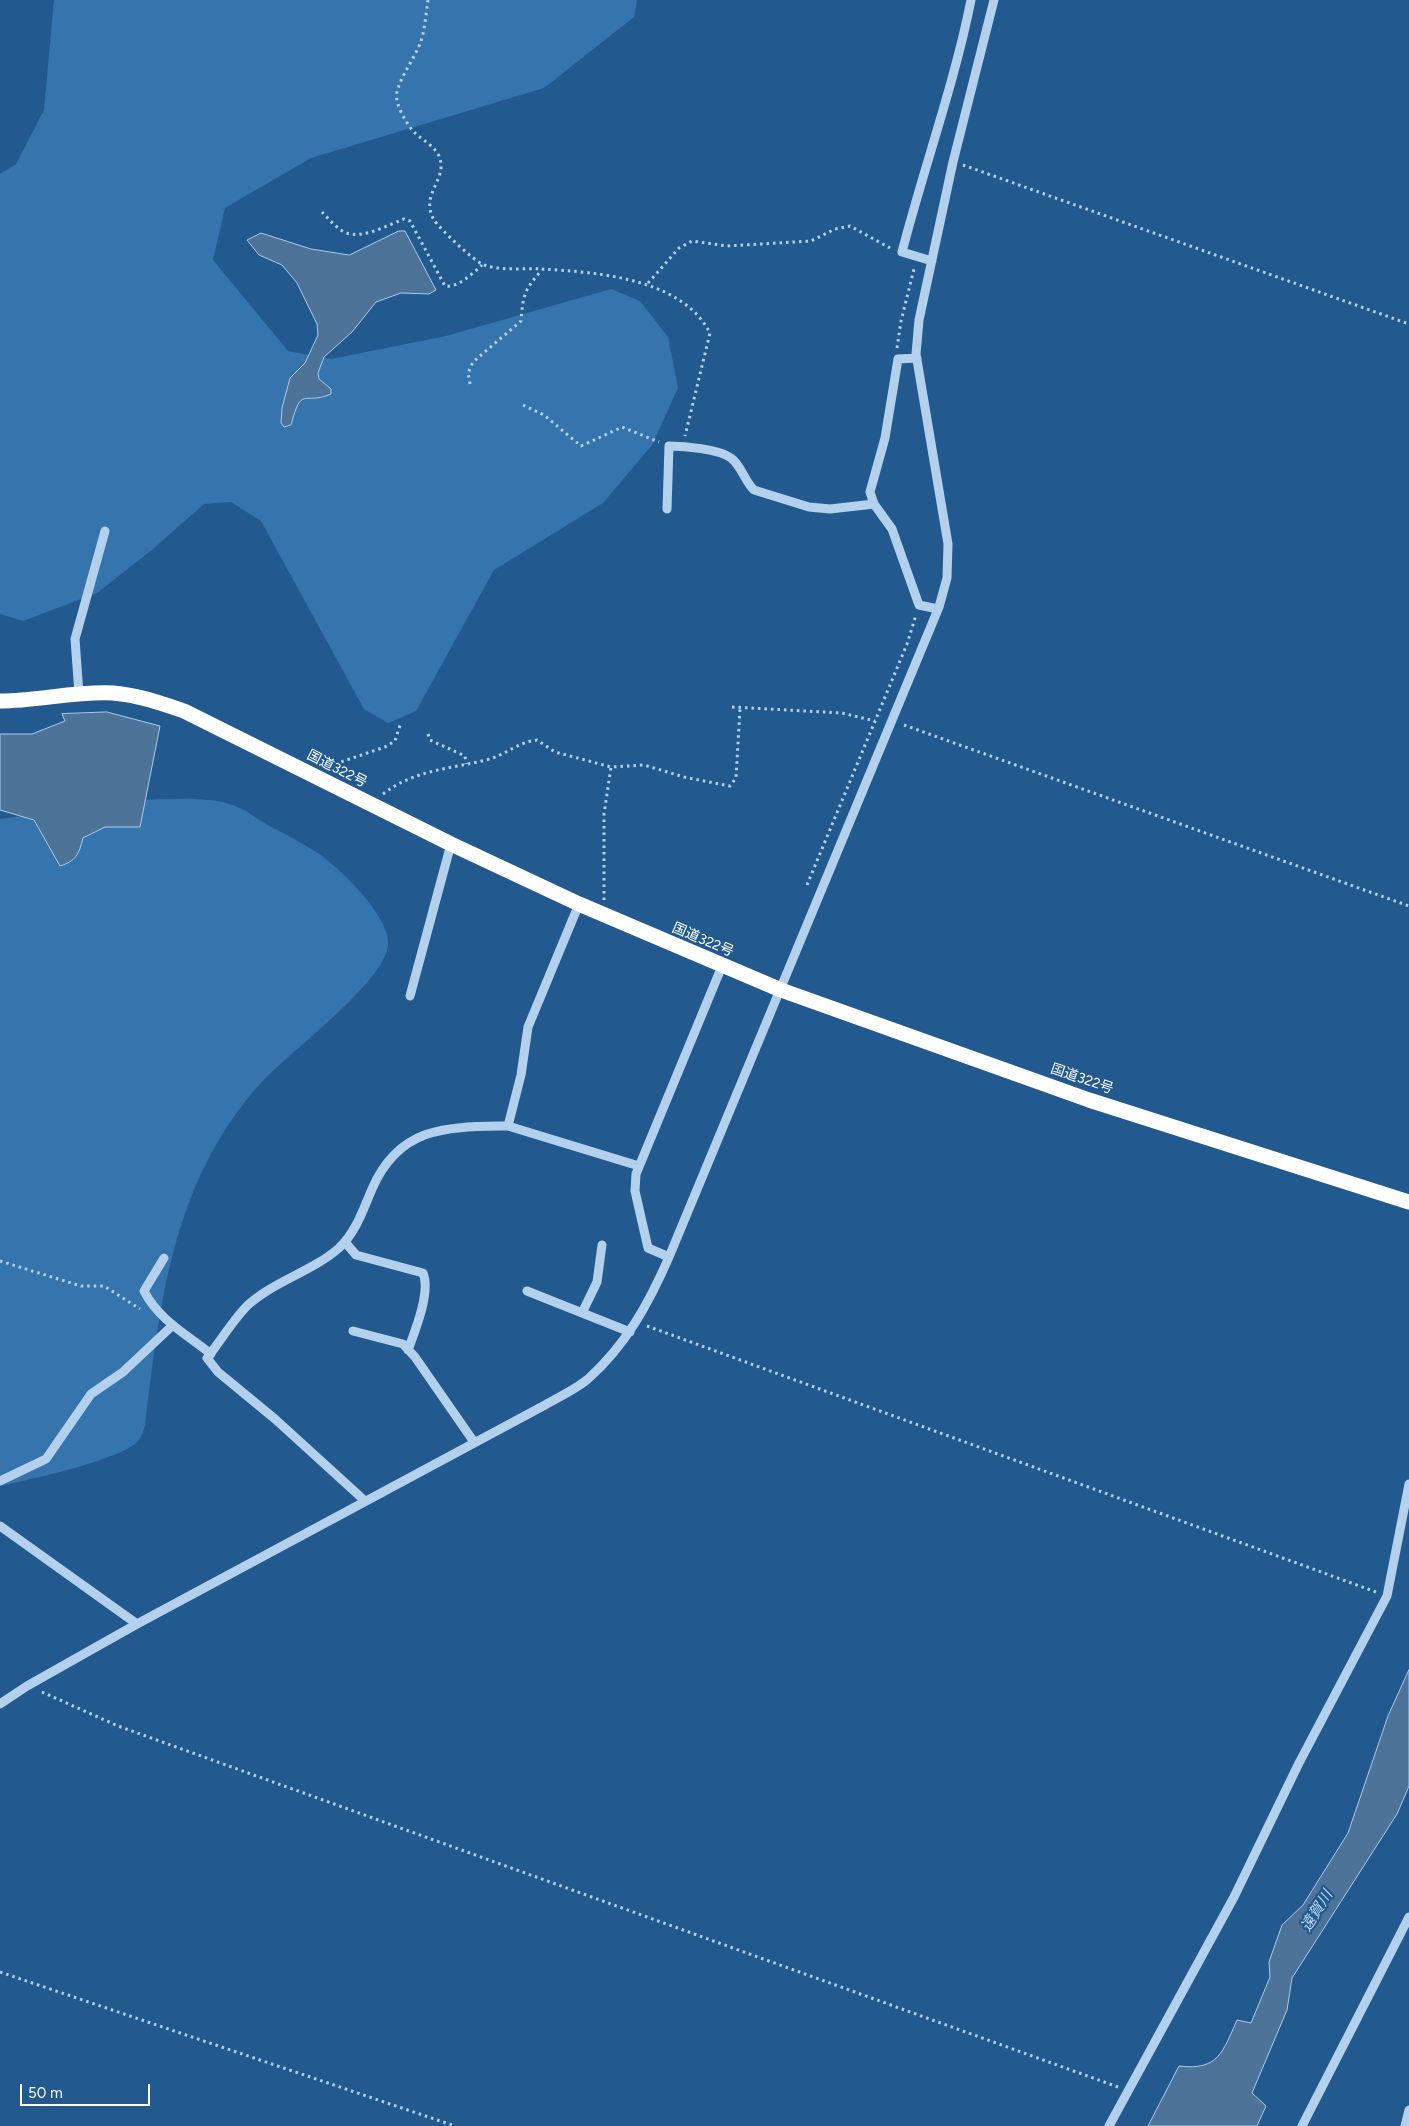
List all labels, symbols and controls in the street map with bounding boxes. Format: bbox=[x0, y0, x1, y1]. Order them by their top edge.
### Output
street label: 国道322号 bbox=[304, 747, 370, 791]
street label: 国道322号 bbox=[670, 920, 736, 960]
street label: 国道322号 bbox=[1048, 1060, 1116, 1098]
water label: 遠賀川 bbox=[1297, 1887, 1337, 1935]
scale bar bbox=[22, 2074, 152, 2106]
text: 50 m bbox=[28, 2084, 63, 2102]

